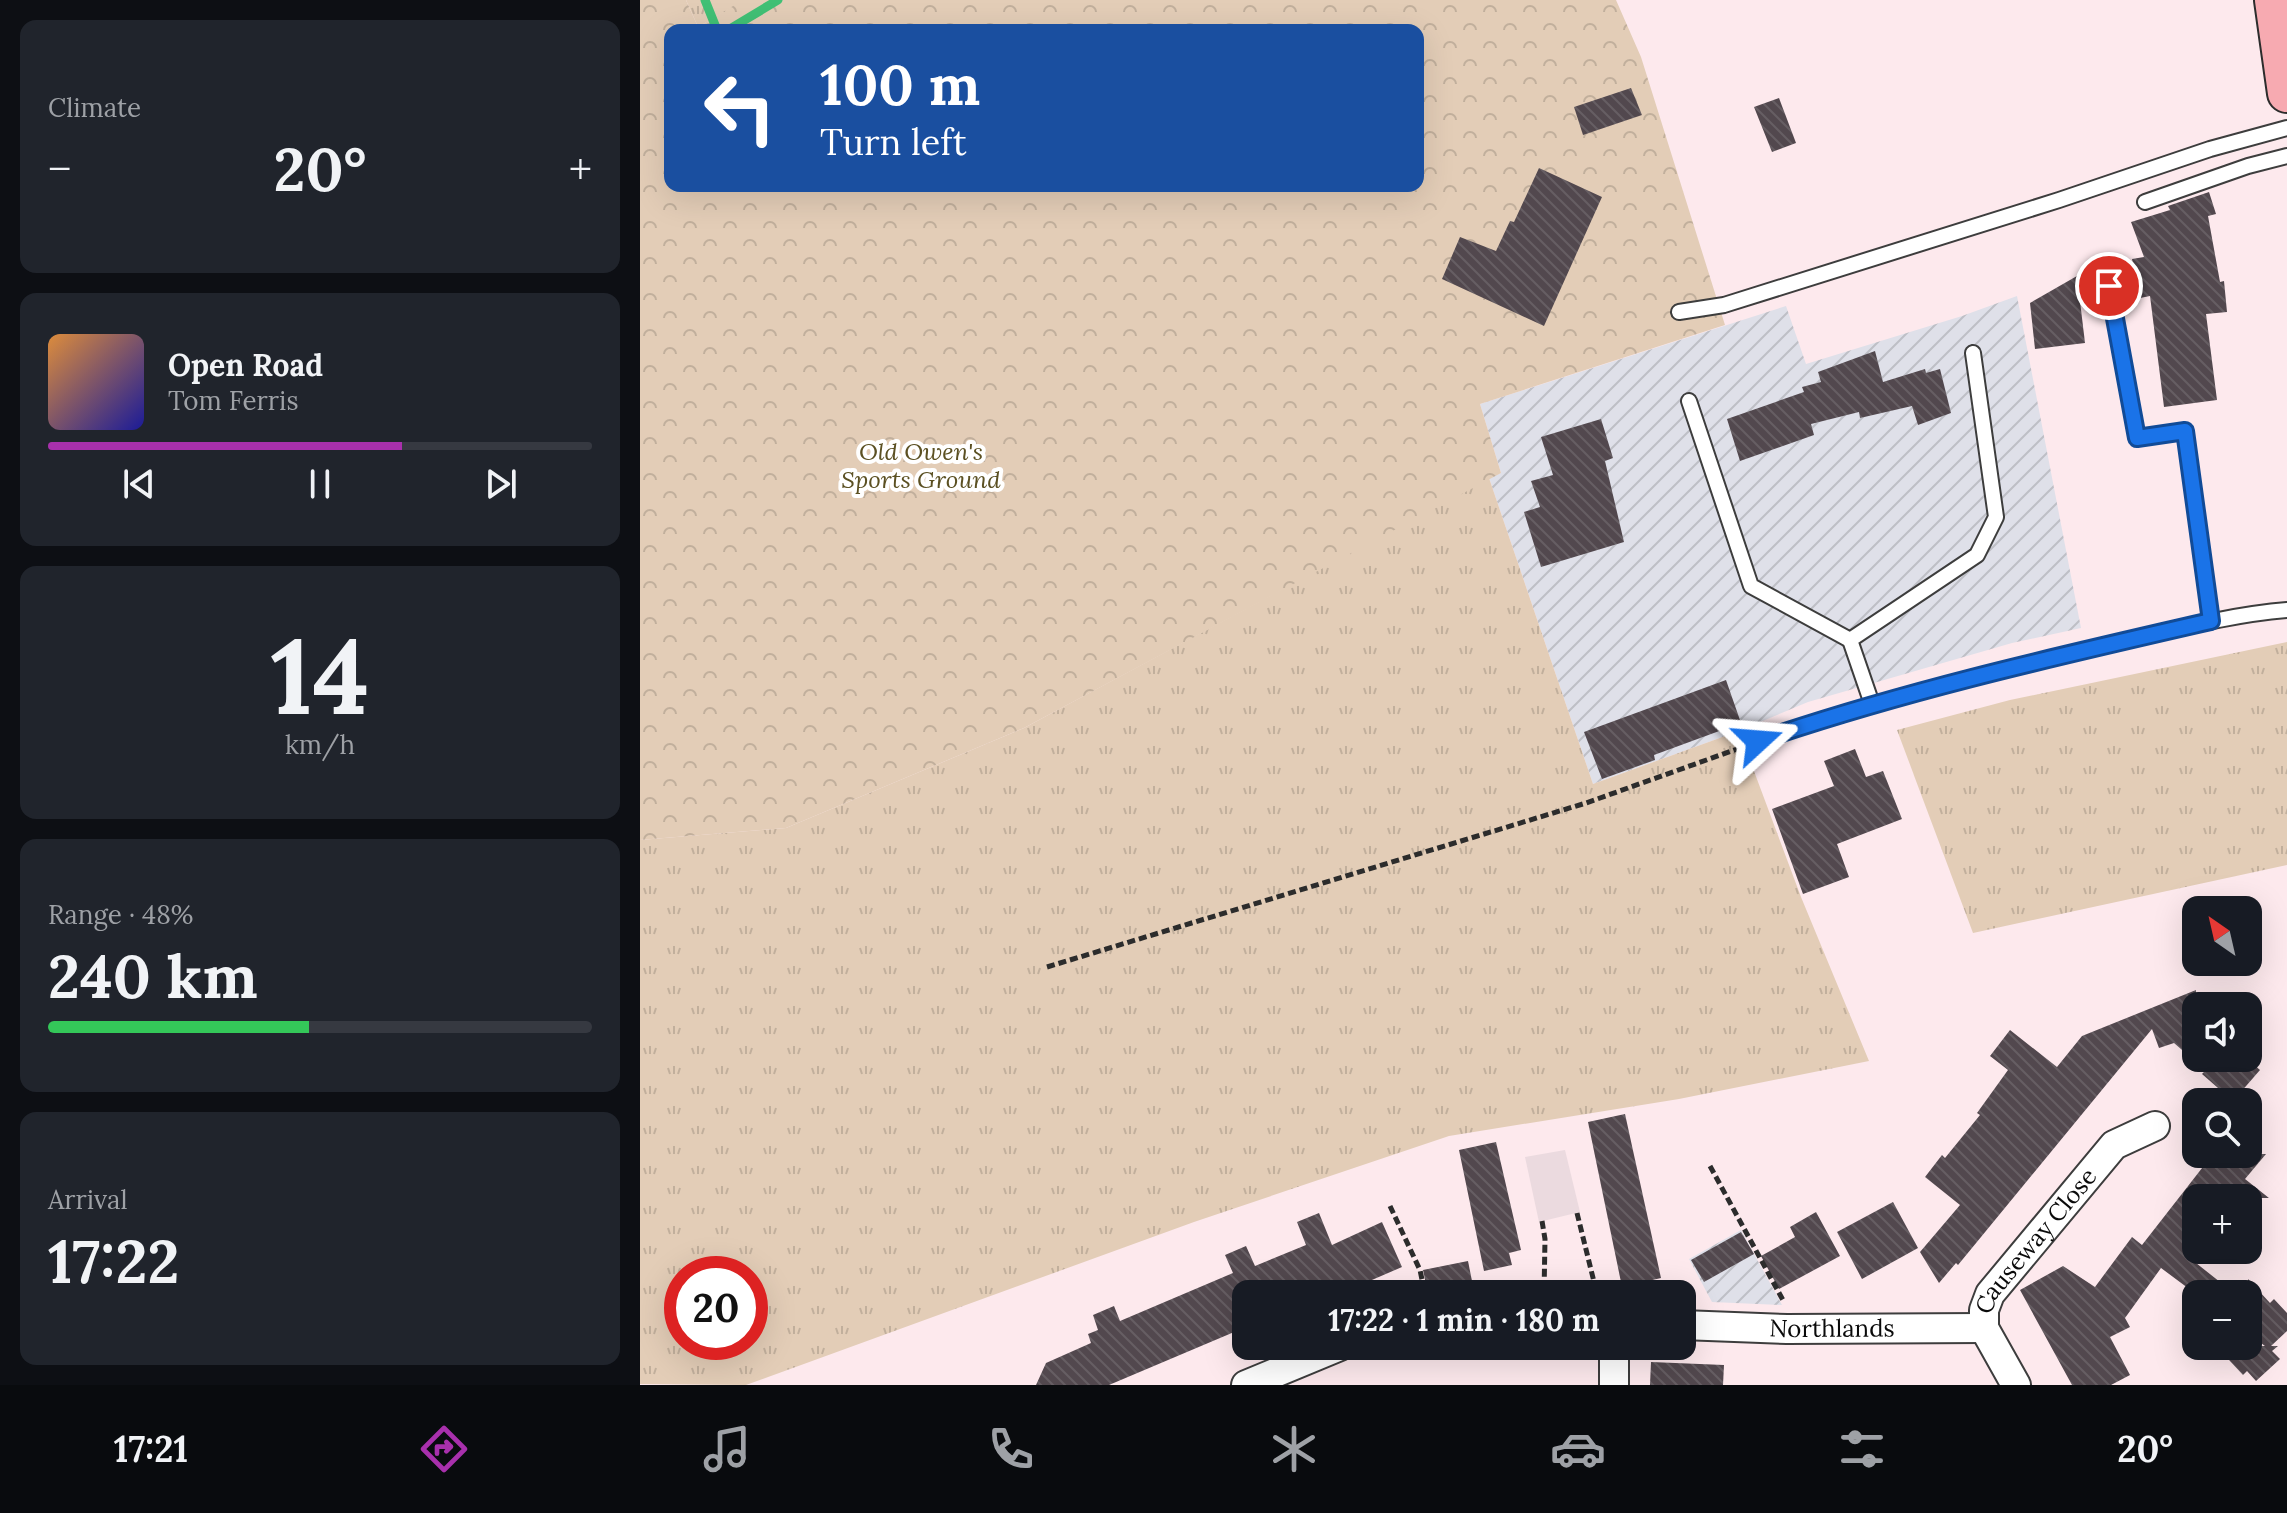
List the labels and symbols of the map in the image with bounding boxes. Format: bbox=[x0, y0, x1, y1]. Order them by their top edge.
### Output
pin bbox=[2075, 252, 2143, 320]
park label: Old Owen's Sports Ground bbox=[841, 436, 1001, 495]
position arrow bbox=[1716, 699, 1800, 783]
north arrow bbox=[2182, 896, 2262, 976]
street label: Causeway Close bbox=[1968, 1161, 2103, 1318]
speed limit sign: 20 bbox=[664, 1256, 768, 1360]
street label: Northlands bbox=[1769, 1312, 1895, 1344]

